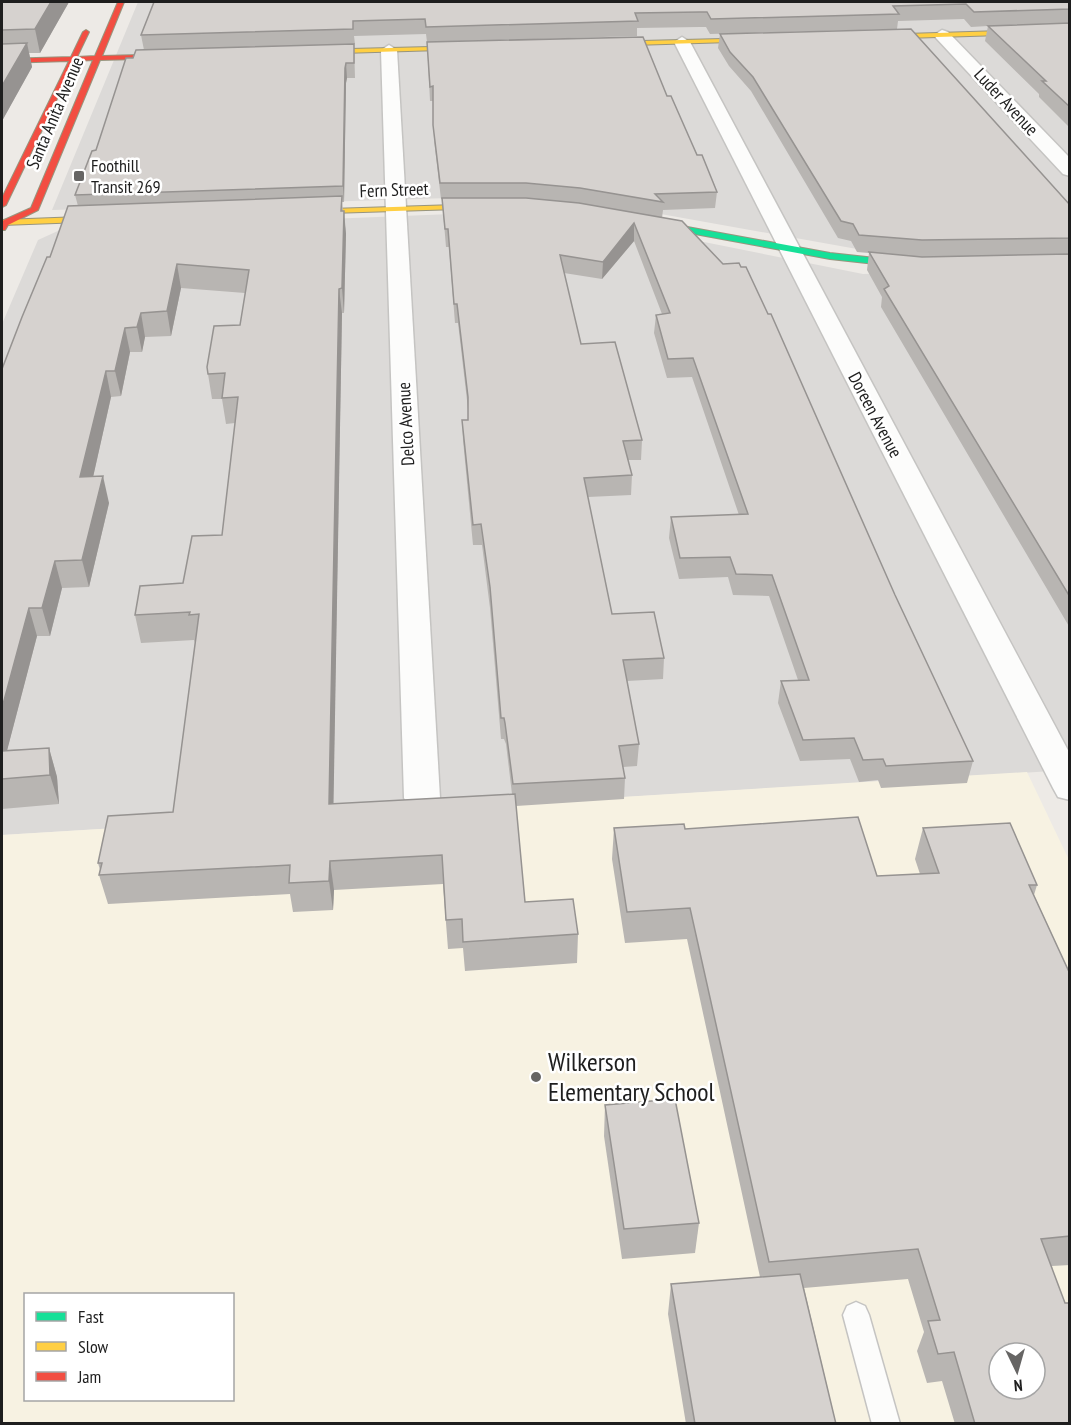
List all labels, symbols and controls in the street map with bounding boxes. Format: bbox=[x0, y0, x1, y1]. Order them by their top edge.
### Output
street label: Santa Anita Avenue bbox=[21, 53, 88, 172]
street label: Luder Avenue bbox=[969, 63, 1043, 140]
place label: Foothill Transit 269 bbox=[91, 154, 161, 198]
marker: Foothill Transit 269 bbox=[72, 169, 86, 183]
street label: Fern Street bbox=[359, 177, 429, 202]
street label: Doreen Avenue bbox=[843, 368, 908, 462]
street label: Delco Avenue bbox=[392, 382, 419, 466]
place label: Wilkerson Elementary School bbox=[548, 1045, 715, 1108]
marker: Wilkerson Elementary School bbox=[529, 1070, 543, 1084]
legend bbox=[24, 1293, 234, 1401]
text: Fast bbox=[78, 1305, 104, 1328]
text: Slow bbox=[78, 1335, 109, 1358]
north arrow bbox=[987, 1341, 1047, 1401]
text: Jam bbox=[77, 1365, 101, 1388]
text: N bbox=[1013, 1376, 1023, 1396]

